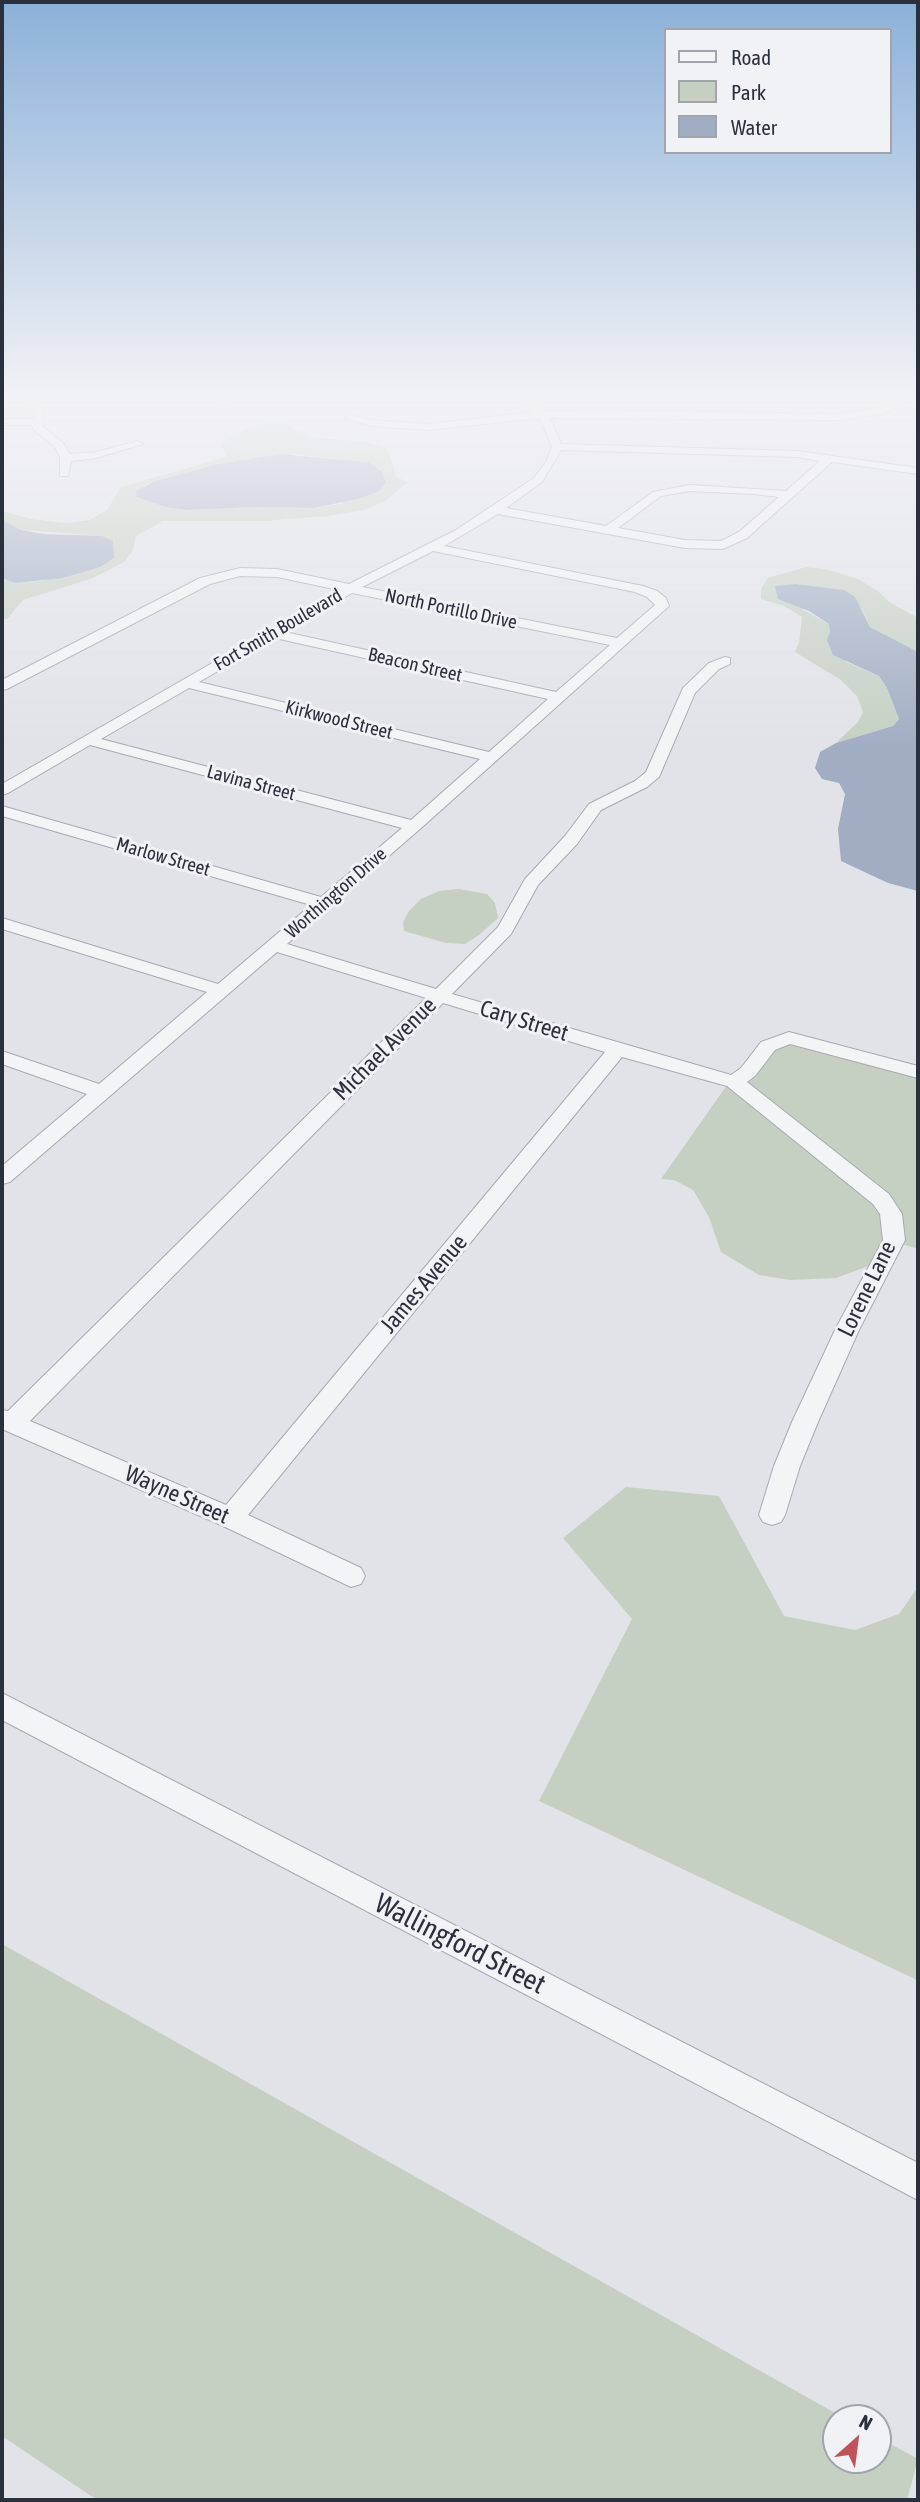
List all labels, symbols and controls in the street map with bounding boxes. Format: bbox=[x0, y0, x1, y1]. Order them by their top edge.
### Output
legend bbox=[664, 28, 892, 154]
text: Road bbox=[731, 45, 771, 69]
text: Park bbox=[731, 80, 766, 104]
text: Water bbox=[731, 115, 777, 139]
street label: Fort Smith Boulevard bbox=[210, 584, 346, 676]
street label: North Portillo Drive bbox=[383, 584, 519, 634]
street label: Beacon Street bbox=[366, 643, 464, 687]
street label: Kirkwood Street bbox=[283, 696, 395, 744]
street label: Lavina Street bbox=[204, 760, 298, 806]
street label: Marlow Street bbox=[114, 833, 212, 881]
street label: Worthington Drive bbox=[281, 843, 391, 943]
street label: Michael Avenue bbox=[328, 992, 442, 1106]
street label: Cary Street bbox=[476, 995, 572, 1047]
street label: James Avenue bbox=[375, 1229, 473, 1339]
street label: Lorene Lane bbox=[832, 1237, 902, 1341]
street label: Wayne Street bbox=[121, 1460, 233, 1530]
street label: Wallingford Street bbox=[369, 1887, 551, 2001]
north arrow bbox=[822, 2404, 892, 2474]
text: N bbox=[856, 2410, 876, 2435]

